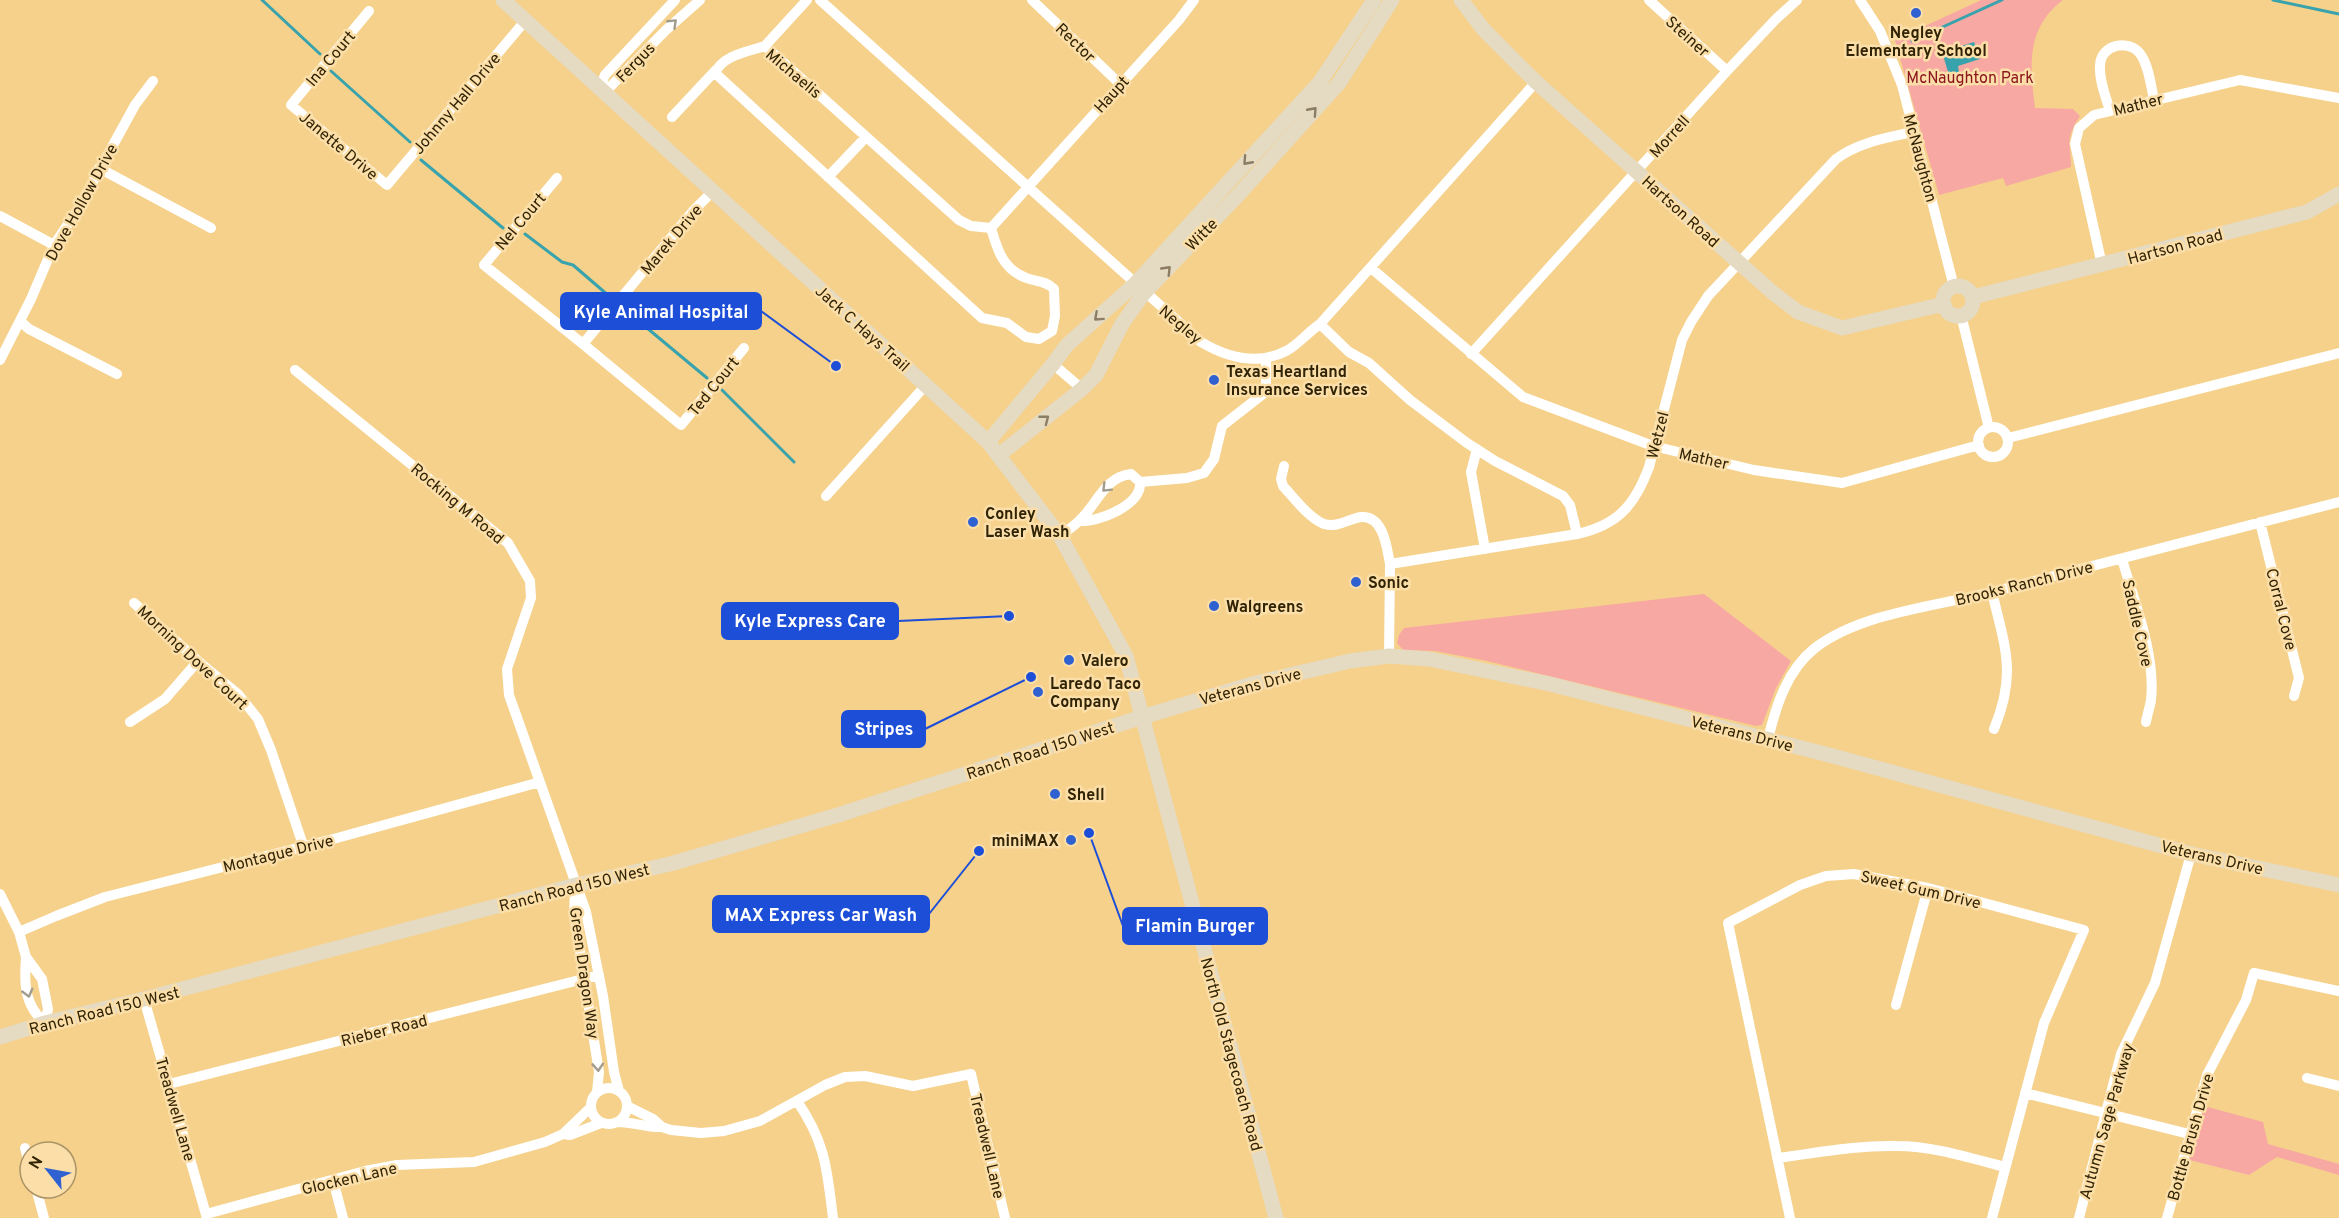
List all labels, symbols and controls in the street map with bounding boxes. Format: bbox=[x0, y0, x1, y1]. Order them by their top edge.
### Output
marker: Negley Elementary School bbox=[1909, 6, 1923, 20]
street label: Steiner bbox=[1661, 13, 1713, 62]
one-way arrow bbox=[666, 19, 676, 30]
street label: Rector bbox=[1050, 20, 1099, 67]
place label: Negley Elementary School bbox=[1845, 24, 1987, 62]
street label: Ina Court bbox=[302, 27, 361, 91]
street label: Fergus bbox=[613, 39, 660, 88]
street label: Michaelis bbox=[761, 45, 825, 104]
street label: Johnny Hall Drive bbox=[409, 49, 506, 159]
park label: McNaughton Park bbox=[1906, 69, 2034, 89]
street label: Haupt bbox=[1091, 73, 1134, 118]
street label: Mather bbox=[2112, 90, 2165, 122]
street label: Janette Drive bbox=[294, 108, 381, 185]
one-way arrow bbox=[1306, 108, 1317, 118]
street label: Morrell bbox=[1646, 112, 1695, 163]
street label: McNaughton bbox=[1898, 112, 1940, 205]
street label: Dove Hollow Drive bbox=[42, 141, 123, 265]
one-way arrow bbox=[1243, 154, 1254, 165]
street label: Hartson Road bbox=[1637, 172, 1723, 253]
street label: Nel Court bbox=[492, 189, 551, 255]
street label: Marek Drive bbox=[637, 201, 708, 280]
street label: Witte bbox=[1182, 215, 1223, 256]
street label: Hartson Road bbox=[2126, 226, 2225, 270]
one-way arrow bbox=[1159, 266, 1170, 277]
street label: Jack C Hays Trail bbox=[810, 282, 913, 377]
callout: Kyle Animal Hospital bbox=[561, 293, 761, 329]
text: Kyle Animal Hospital bbox=[574, 302, 748, 325]
street label: Negley bbox=[1154, 302, 1205, 349]
one-way arrow bbox=[1094, 310, 1105, 321]
street label: Ted Court bbox=[685, 354, 745, 421]
place label: Texas Heartland Insurance Services bbox=[1226, 363, 1368, 401]
marker: Texas Heartland Insurance Services bbox=[1207, 373, 1221, 387]
street label: Wetzel bbox=[1643, 410, 1674, 461]
one-way arrow bbox=[1038, 415, 1049, 426]
street label: Mather bbox=[1677, 445, 1730, 475]
street label: Rocking M Road bbox=[406, 460, 507, 549]
one-way arrow bbox=[1102, 482, 1113, 492]
place label: Conley Laser Wash bbox=[985, 505, 1070, 543]
marker: Conley Laser Wash bbox=[966, 515, 980, 529]
street label: Brooks Ranch Drive bbox=[1954, 558, 2095, 612]
street label: Corral Cove bbox=[2260, 566, 2300, 653]
place label: Sonic bbox=[1368, 574, 1409, 594]
marker: Sonic bbox=[1349, 575, 1363, 589]
street label: Saddle Cove bbox=[2116, 578, 2156, 669]
place label: Walgreens bbox=[1226, 598, 1304, 618]
marker: Walgreens bbox=[1207, 599, 1221, 613]
street label: Morning Dove Court bbox=[132, 602, 251, 715]
callout: Kyle Express Care bbox=[722, 603, 898, 639]
text: Kyle Express Care bbox=[734, 611, 886, 634]
place label: Valero bbox=[1081, 652, 1129, 672]
marker: Valero bbox=[1062, 653, 1076, 667]
street label: Veterans Drive bbox=[1197, 665, 1304, 711]
place label: Laredo Taco Company bbox=[1050, 675, 1141, 713]
marker: Laredo Taco Company bbox=[1031, 685, 1045, 699]
callout: Stripes bbox=[842, 711, 925, 747]
street label: Veterans Drive bbox=[1688, 713, 1795, 757]
text: Stripes bbox=[855, 719, 913, 742]
street label: Ranch Road 150 West bbox=[964, 719, 1117, 785]
place label: Shell bbox=[1067, 786, 1105, 806]
marker: Shell bbox=[1048, 787, 1062, 801]
street label: Montague Drive bbox=[221, 832, 336, 878]
place label: miniMAX bbox=[992, 832, 1059, 852]
marker: miniMAX bbox=[1064, 833, 1078, 847]
street label: Veterans Drive bbox=[2158, 837, 2265, 880]
street label: Ranch Road 150 West bbox=[497, 861, 652, 917]
street label: Sweet Gum Drive bbox=[1858, 867, 1983, 915]
callout: MAX Express Car Wash bbox=[713, 896, 929, 932]
text: MAX Express Car Wash bbox=[725, 905, 917, 928]
street label: Green Dragon Way bbox=[564, 906, 602, 1040]
callout: Flamin Burger bbox=[1123, 908, 1267, 944]
text: Flamin Burger bbox=[1135, 916, 1255, 939]
street label: North Old Stagecoach Road bbox=[1195, 956, 1266, 1153]
street label: Ranch Road 150 West bbox=[27, 984, 182, 1040]
one-way arrow bbox=[20, 988, 33, 998]
street label: Rieber Road bbox=[339, 1012, 430, 1052]
street label: Autumn Sage Parkway bbox=[2076, 1041, 2140, 1202]
street label: Treadwell Lane bbox=[150, 1055, 198, 1164]
one-way arrow bbox=[591, 1063, 604, 1072]
street label: Bottle Brush Drive bbox=[2164, 1072, 2220, 1203]
street label: Treadwell Lane bbox=[964, 1092, 1008, 1201]
north arrow bbox=[18, 1140, 78, 1200]
text: N bbox=[25, 1153, 48, 1173]
street label: Glocken Lane bbox=[300, 1159, 399, 1201]

